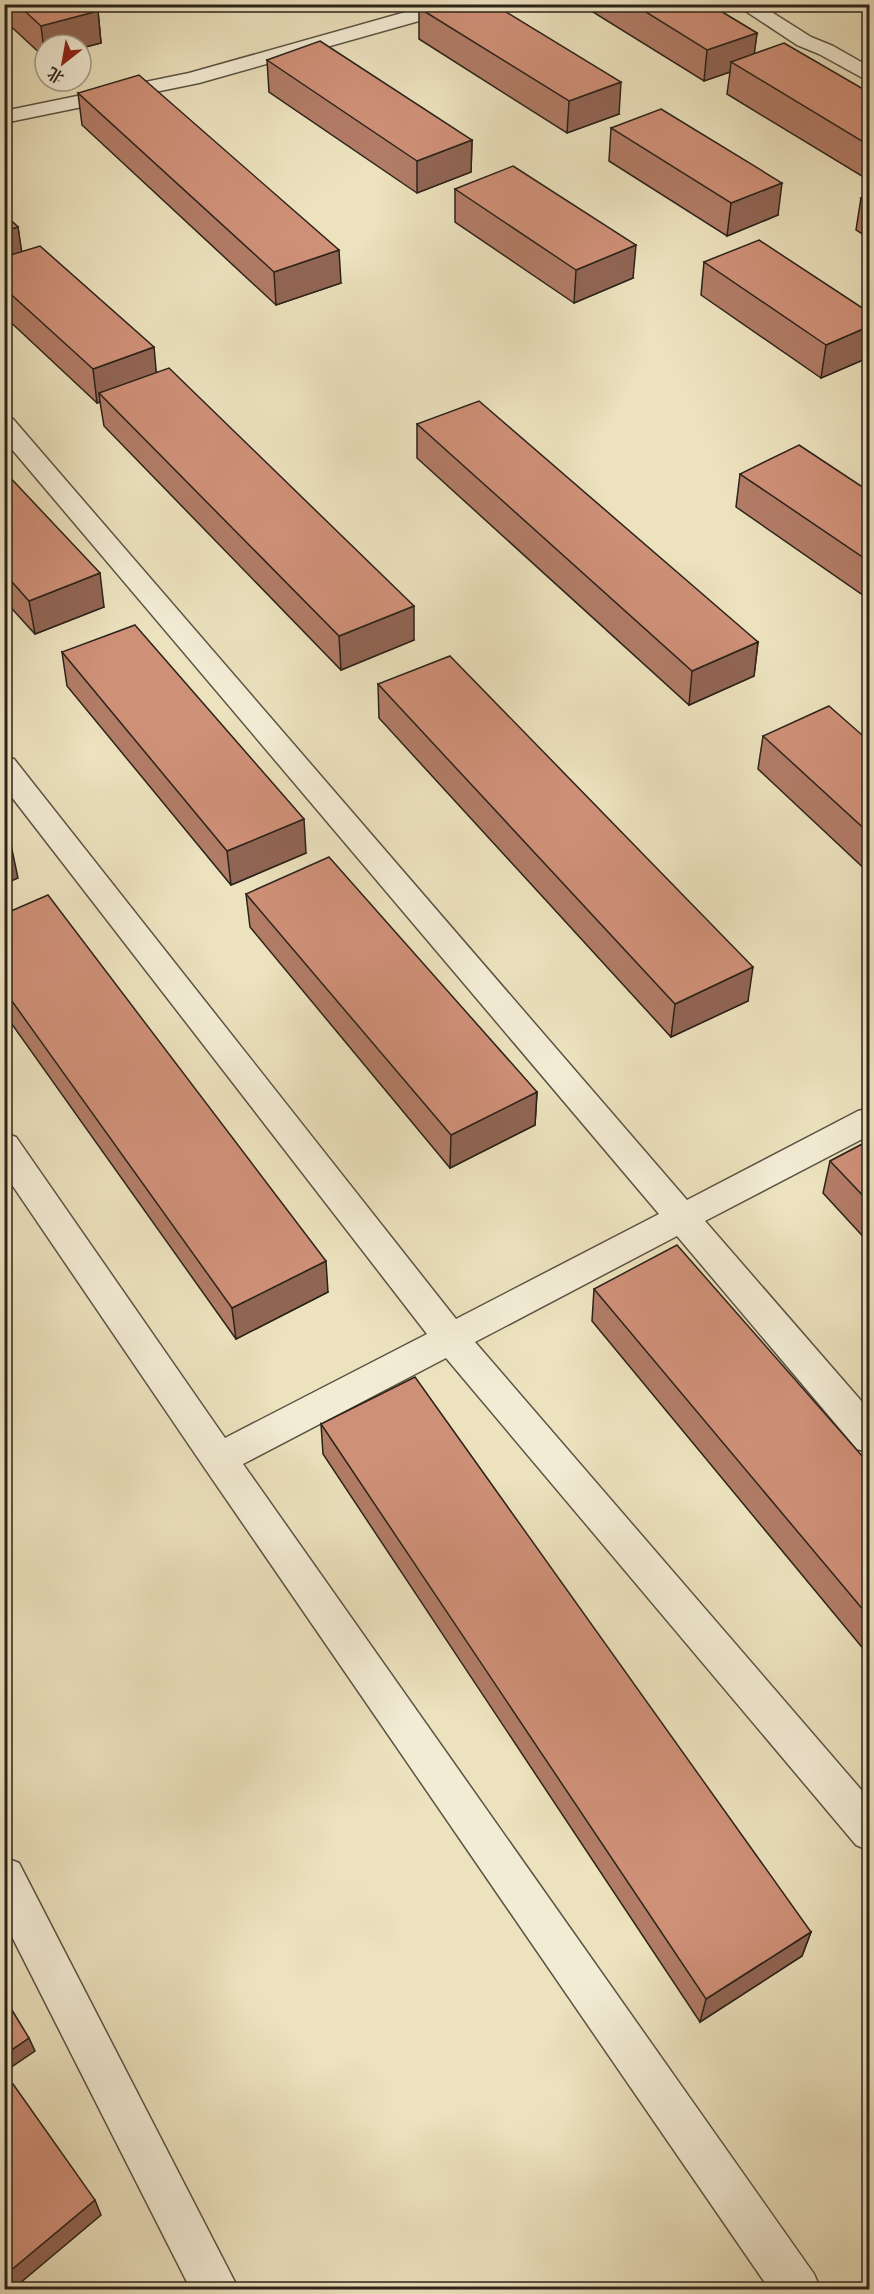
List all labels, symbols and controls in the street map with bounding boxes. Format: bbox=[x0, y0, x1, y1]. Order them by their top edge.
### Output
north arrow bbox=[33, 33, 93, 93]
text: 北 bbox=[44, 61, 68, 87]

